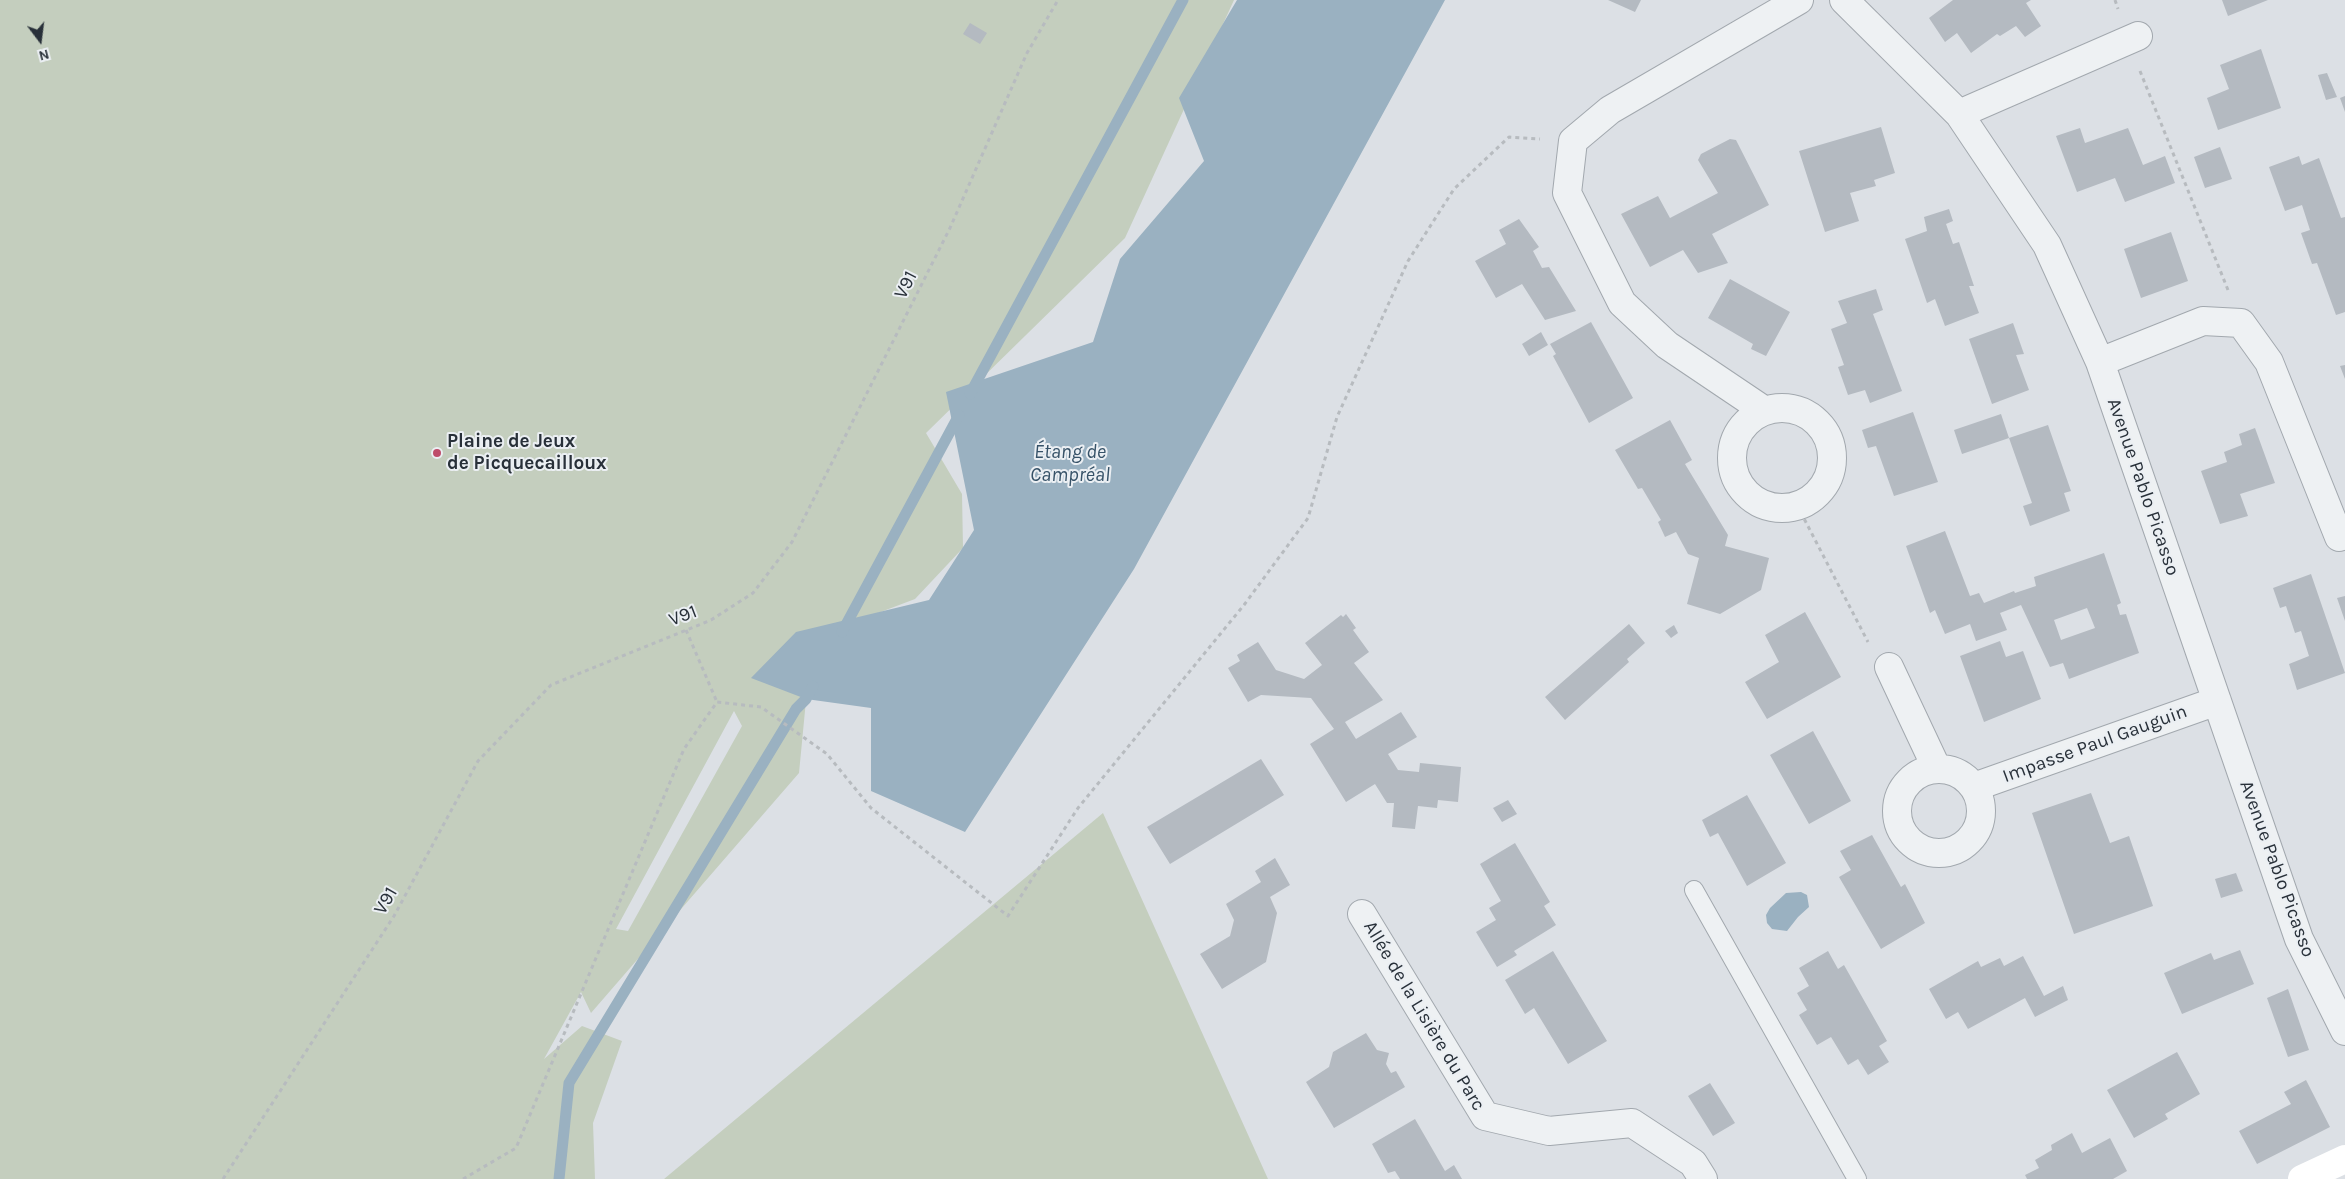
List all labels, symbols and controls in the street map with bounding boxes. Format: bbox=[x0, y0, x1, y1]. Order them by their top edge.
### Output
north arrow bbox=[15, 15, 65, 65]
text: N bbox=[37, 45, 51, 64]
street label: V91 bbox=[889, 267, 923, 303]
street label: Avenue Pablo Picasso bbox=[2102, 395, 2184, 579]
place label: Plaine de Jeux de Picquecailloux bbox=[447, 431, 607, 475]
water label: Étang de Campréal bbox=[1030, 440, 1110, 487]
marker: Plaine de Jeux de Picquecailloux bbox=[431, 447, 443, 459]
street label: V91 bbox=[666, 600, 700, 632]
street label: Impasse Paul Gauguin bbox=[2000, 700, 2190, 788]
street label: Avenue Pablo Picasso bbox=[2234, 778, 2320, 960]
street label: V91 bbox=[369, 883, 403, 919]
street label: Allée de la Lisière du Parc bbox=[1358, 917, 1490, 1115]

